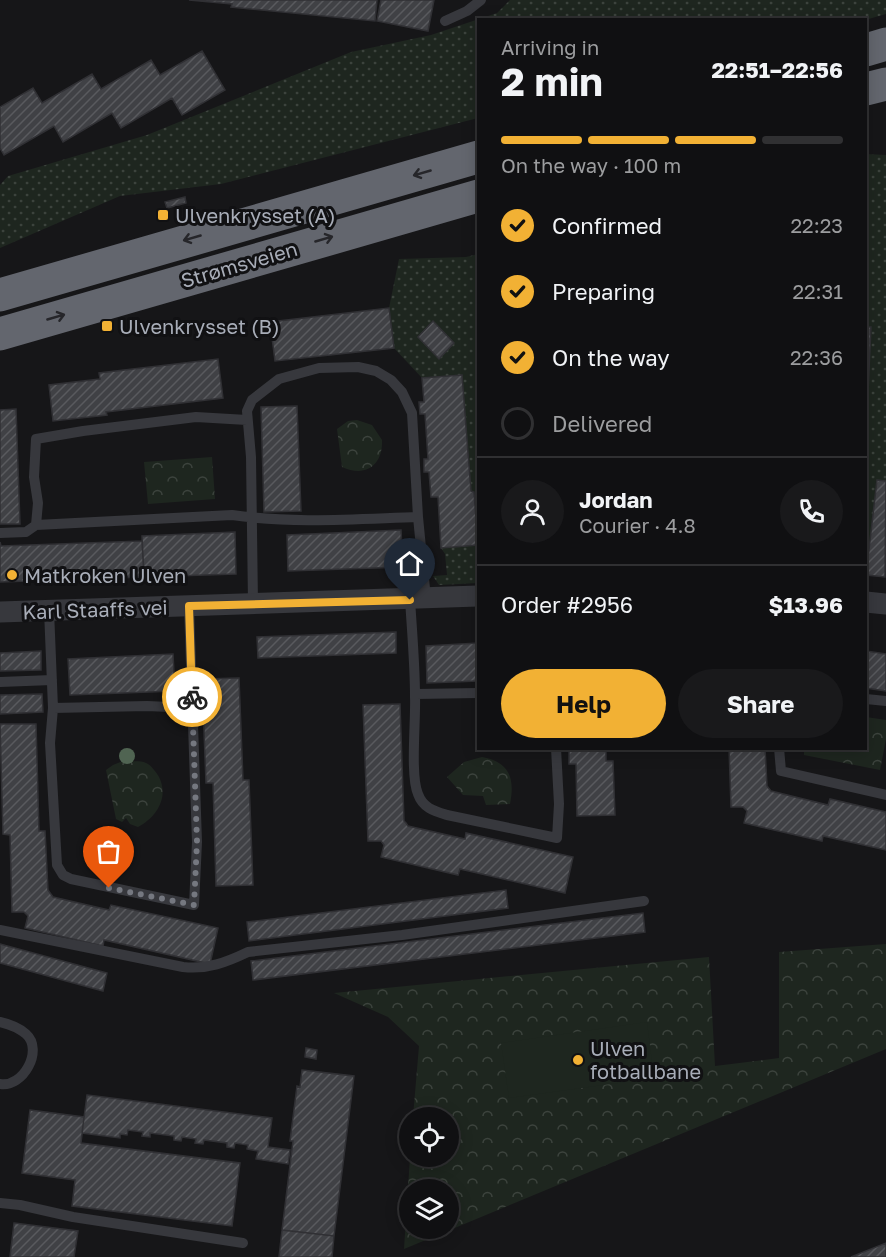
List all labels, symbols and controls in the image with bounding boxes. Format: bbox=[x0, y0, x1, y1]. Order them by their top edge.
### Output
text: Arriving in bbox=[501, 35, 599, 59]
text: 22:51–22:56 bbox=[711, 56, 843, 83]
text: 2 min bbox=[501, 58, 603, 105]
text: On the way · 100 m bbox=[501, 153, 681, 177]
one-way arrow bbox=[413, 168, 432, 179]
place label: Ulvenkrysset (A) bbox=[175, 203, 336, 227]
marker: Ulvenkrysset (A) bbox=[156, 208, 170, 222]
icon: check bbox=[501, 209, 534, 242]
text: Confirmed bbox=[552, 212, 662, 239]
text: 22:23 bbox=[791, 213, 843, 237]
one-way arrow bbox=[183, 233, 202, 244]
one-way arrow bbox=[314, 233, 333, 244]
street label: Strømsveien bbox=[178, 236, 300, 292]
icon: check bbox=[501, 275, 534, 308]
text: Preparing bbox=[552, 278, 655, 305]
text: 22:31 bbox=[792, 279, 843, 303]
one-way arrow bbox=[46, 311, 65, 322]
place label: Ulvenkrysset (B) bbox=[119, 314, 280, 338]
marker: Ulvenkrysset (B) bbox=[100, 319, 114, 333]
icon: check bbox=[501, 341, 534, 374]
text: On the way bbox=[552, 344, 670, 371]
text: 22:36 bbox=[790, 345, 843, 369]
text: Delivered bbox=[552, 410, 652, 437]
button: person bbox=[501, 480, 564, 543]
button: phone bbox=[780, 480, 843, 543]
text: Jordan bbox=[579, 486, 653, 513]
text: Courier · 4.8 bbox=[579, 513, 696, 537]
pin bbox=[384, 538, 435, 600]
icon: home bbox=[393, 547, 426, 580]
place label: Matkroken Ulven bbox=[24, 563, 186, 587]
marker: Matkroken Ulven bbox=[5, 568, 19, 582]
text: Order #2956 bbox=[501, 591, 633, 618]
text: $13.96 bbox=[769, 591, 843, 618]
street label: Karl Staaffs vei bbox=[22, 594, 168, 624]
courier bbox=[162, 667, 222, 727]
button: Help bbox=[501, 669, 666, 738]
button: Share bbox=[678, 669, 843, 738]
icon: bike bbox=[176, 681, 209, 714]
pin bbox=[83, 826, 134, 888]
icon: bag bbox=[92, 835, 125, 868]
place label: Ulven fotballbane bbox=[590, 1036, 701, 1083]
marker: Ulven fotballbane bbox=[571, 1053, 585, 1067]
map controls bbox=[399, 1107, 459, 1239]
button: locate bbox=[399, 1107, 459, 1167]
button: layers bbox=[399, 1179, 459, 1239]

